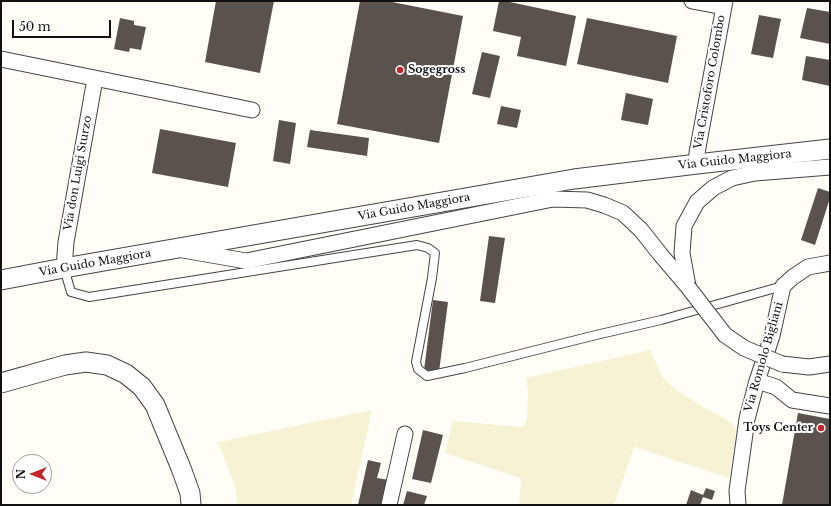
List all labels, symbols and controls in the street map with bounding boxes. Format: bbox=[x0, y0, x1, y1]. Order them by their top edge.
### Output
scale bar bbox=[14, 12, 113, 38]
street label: Via Cristoforo Colombo bbox=[692, 14, 728, 150]
text: 50 m bbox=[19, 19, 51, 34]
place label: Sogegross bbox=[408, 63, 465, 77]
marker: Sogegross bbox=[395, 65, 405, 75]
street label: Via don Luigi Sturzo bbox=[61, 114, 95, 232]
street label: Via Guido Maggiora bbox=[678, 148, 792, 172]
street label: Via Guido Maggiora bbox=[357, 191, 471, 223]
street label: Via Guido Maggiora bbox=[38, 247, 152, 279]
street label: Via Romolo Bigliani bbox=[742, 301, 786, 413]
place label: Toys Center bbox=[743, 421, 813, 435]
marker: Toys Center bbox=[816, 423, 826, 433]
north arrow bbox=[12, 454, 52, 494]
text: N bbox=[14, 469, 28, 479]

